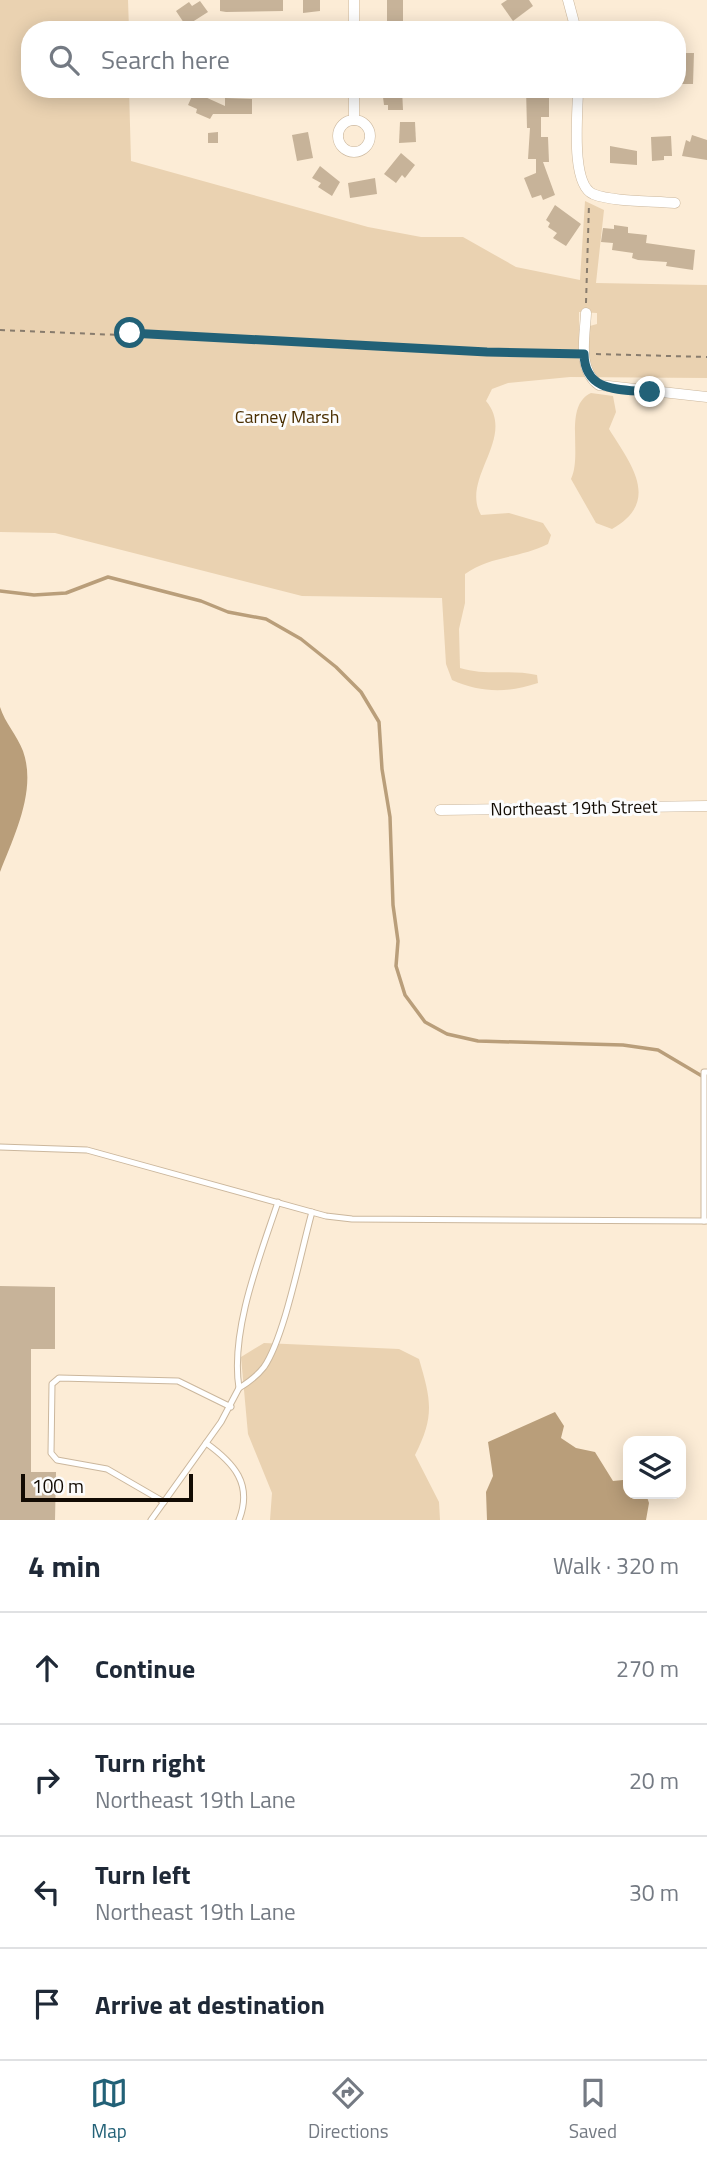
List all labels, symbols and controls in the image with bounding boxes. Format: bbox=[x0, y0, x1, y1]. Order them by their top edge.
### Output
search box bbox=[21, 21, 686, 98]
text: Search here bbox=[101, 40, 230, 79]
icon: search bbox=[45, 41, 83, 79]
route start bbox=[114, 317, 145, 348]
route end bbox=[634, 376, 665, 407]
park label: Carney Marsh bbox=[235, 403, 339, 430]
street label: Northeast 19th Street bbox=[490, 793, 658, 822]
map controls bbox=[623, 1436, 686, 1499]
button: layers bbox=[623, 1436, 686, 1499]
scale bar bbox=[21, 1471, 192, 1503]
text: 100 m bbox=[32, 1471, 84, 1500]
text: 4 min bbox=[28, 1543, 101, 1589]
text: Walk · 320 m bbox=[553, 1548, 679, 1583]
icon: ahead bbox=[28, 1649, 66, 1687]
text: Continue bbox=[95, 1649, 195, 1688]
text: 270 m bbox=[616, 1651, 679, 1686]
text: Turn right bbox=[95, 1743, 206, 1782]
icon: right bbox=[28, 1761, 66, 1799]
text: 20 m bbox=[629, 1763, 679, 1798]
text: Northeast 19th Lane bbox=[95, 1782, 296, 1817]
text: Turn left bbox=[95, 1855, 190, 1894]
icon: left bbox=[28, 1873, 66, 1911]
text: 30 m bbox=[629, 1875, 679, 1910]
text: Northeast 19th Lane bbox=[95, 1894, 296, 1929]
icon: arrive bbox=[28, 1985, 66, 2023]
text: Arrive at destination bbox=[95, 1985, 325, 2024]
tab: Map bbox=[90, 2074, 128, 2145]
tab: Directions bbox=[308, 2074, 389, 2145]
tab: Saved bbox=[569, 2074, 617, 2145]

